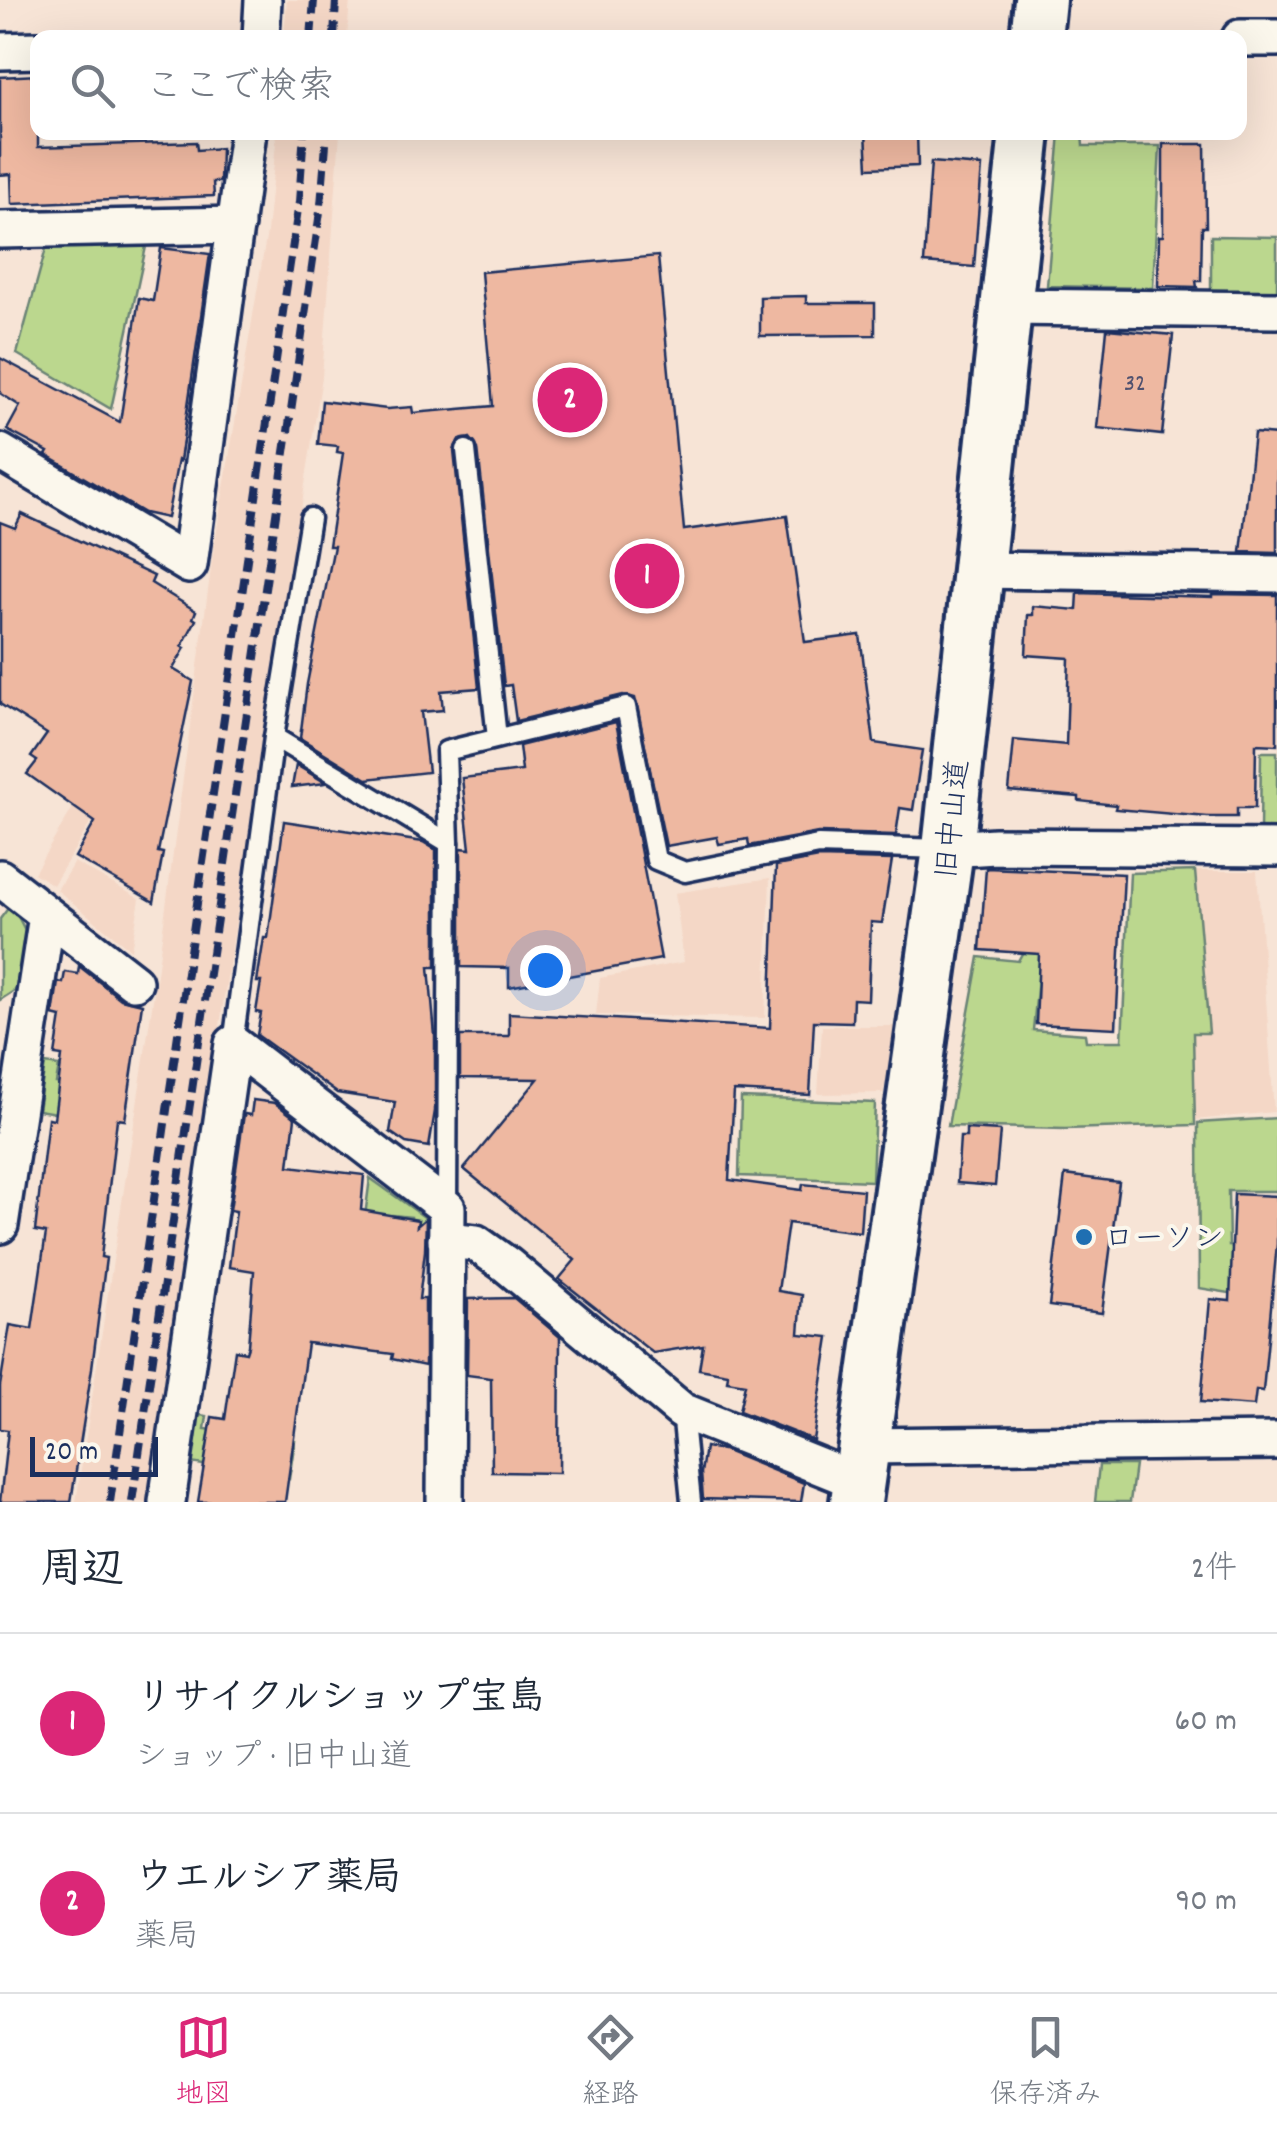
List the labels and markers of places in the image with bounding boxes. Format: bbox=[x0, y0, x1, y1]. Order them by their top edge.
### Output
pin: 2 bbox=[538, 362, 602, 438]
pin: 1 bbox=[614, 538, 680, 614]
place label: ローソン bbox=[1104, 1220, 1224, 1263]
marker: ローソン bbox=[1073, 1226, 1095, 1248]

